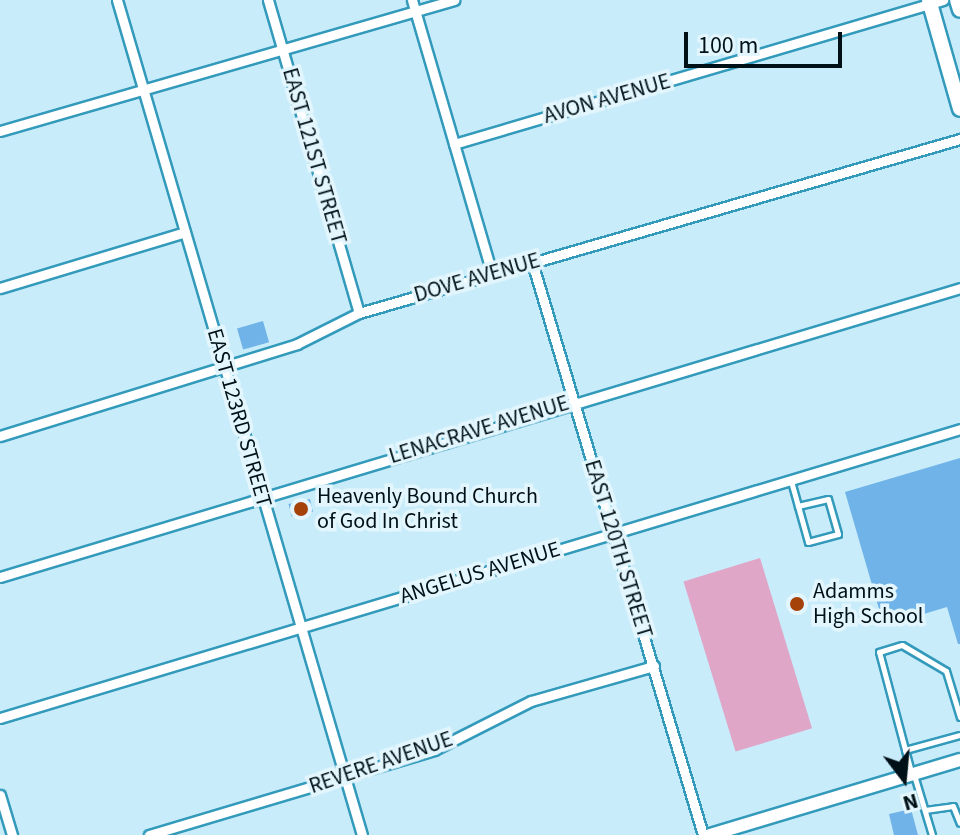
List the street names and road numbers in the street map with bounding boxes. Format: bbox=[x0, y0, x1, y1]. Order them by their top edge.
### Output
street label: EAST 121ST STREET bbox=[276, 65, 352, 247]
street label: AVON AVENUE bbox=[541, 68, 673, 130]
street label: DOVE AVENUE bbox=[411, 247, 543, 309]
street label: EAST 123RD STREET bbox=[201, 325, 277, 511]
street label: LENACRAVE AVENUE bbox=[386, 390, 572, 470]
street label: EAST 120TH STREET bbox=[578, 457, 658, 641]
street label: ANGELUS AVENUE bbox=[397, 536, 563, 610]
street label: REVERE AVENUE bbox=[306, 726, 456, 800]

